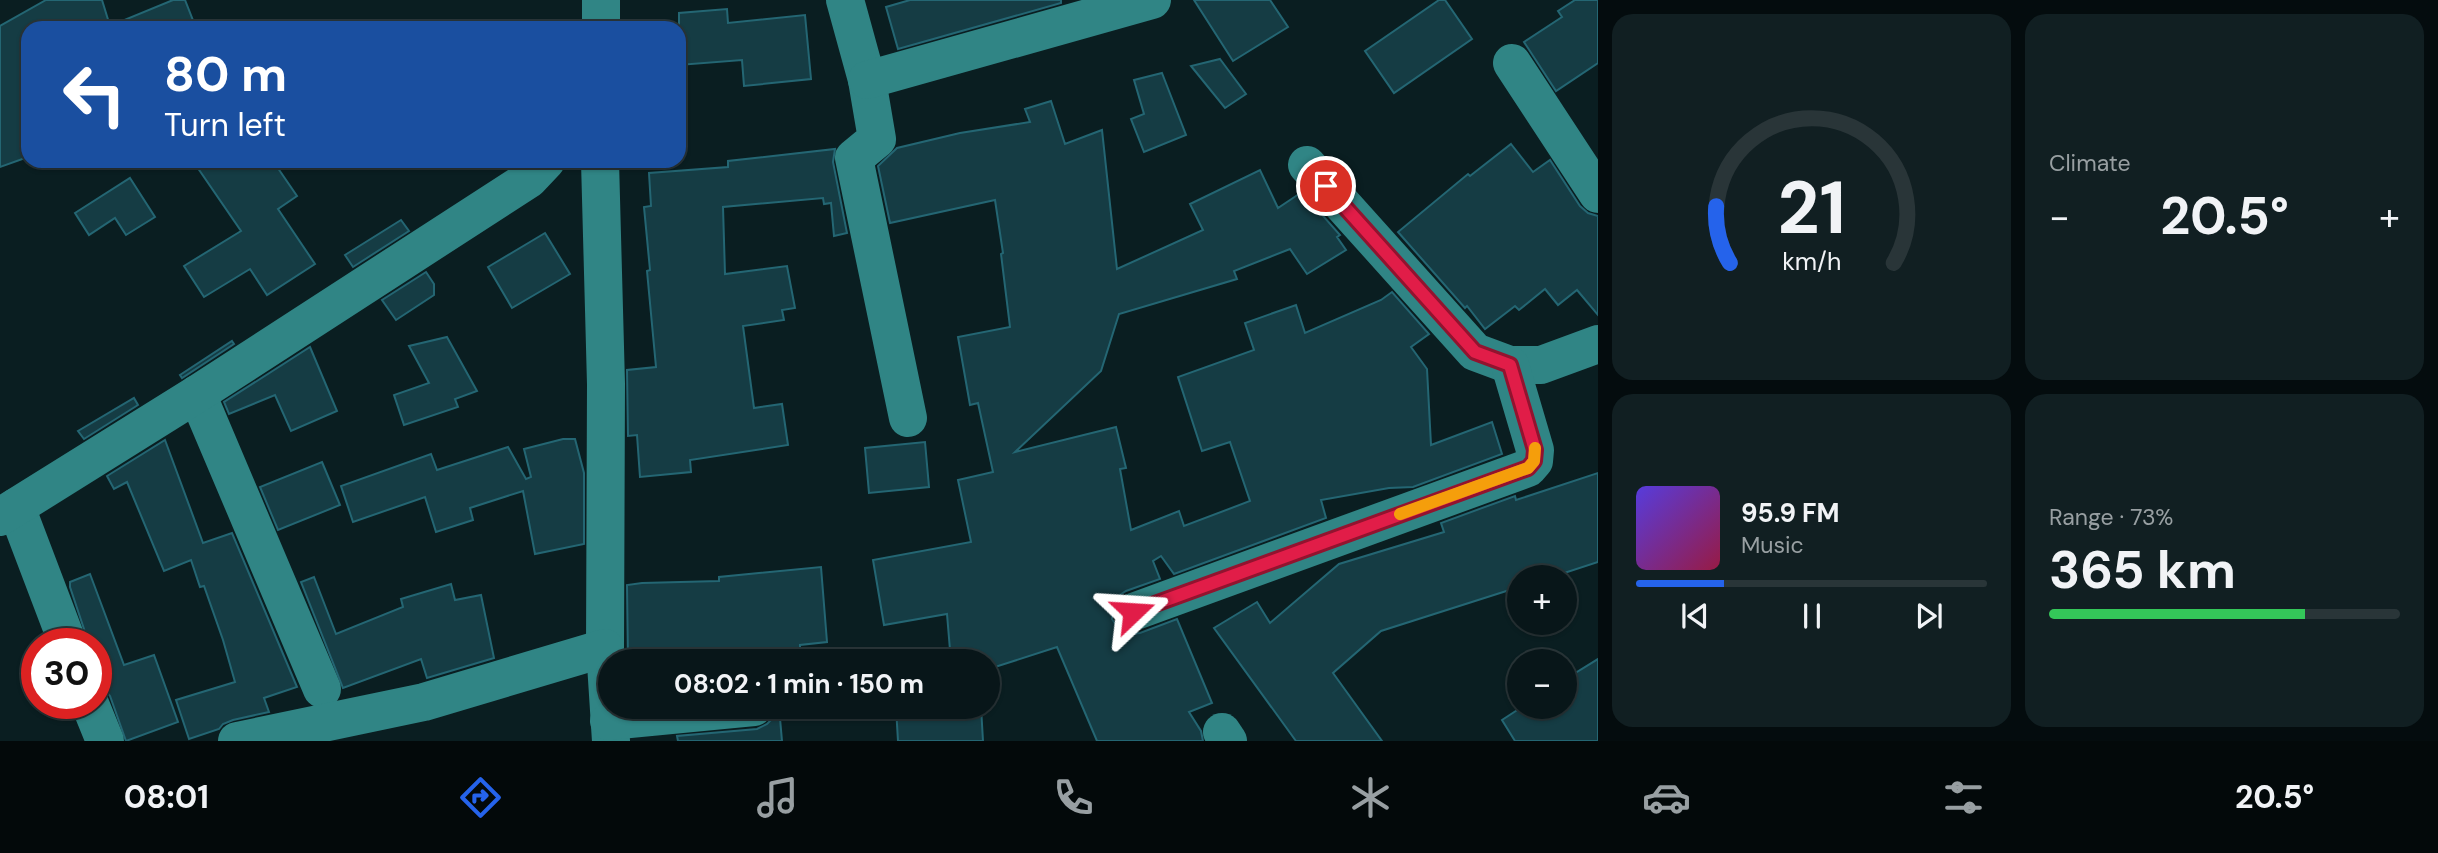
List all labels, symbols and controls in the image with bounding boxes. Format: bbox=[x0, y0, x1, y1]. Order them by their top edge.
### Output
text: 80 m bbox=[164, 42, 287, 106]
icon: left bbox=[49, 49, 140, 140]
text: Turn left bbox=[164, 104, 286, 146]
text: Climate bbox=[2049, 148, 2131, 178]
pin bbox=[1296, 156, 1356, 216]
text: 21 bbox=[1777, 161, 1846, 256]
icon: arrive bbox=[1307, 167, 1345, 205]
text: 20.5° bbox=[2160, 182, 2289, 250]
text: − bbox=[2049, 192, 2070, 242]
text: + bbox=[2379, 192, 2400, 242]
text: km/h bbox=[1782, 245, 1841, 278]
text: 95.9 FM bbox=[1741, 496, 1840, 530]
text: Range · 73% bbox=[2049, 502, 2173, 532]
text: Music bbox=[1741, 530, 1804, 560]
text: 365 km bbox=[2049, 536, 2236, 604]
map controls bbox=[1507, 565, 1577, 719]
button: + bbox=[1507, 565, 1577, 635]
position arrow bbox=[1096, 575, 1170, 649]
icon: previous bbox=[1676, 597, 1714, 635]
icon: pause bbox=[1793, 597, 1831, 635]
icon: next bbox=[1910, 597, 1948, 635]
speed limit sign: 30 bbox=[21, 628, 112, 719]
button: − bbox=[1507, 649, 1577, 719]
text: 08:02 · 1 min · 150 m bbox=[674, 667, 924, 701]
icon: directions bbox=[456, 773, 505, 822]
icon: music bbox=[753, 773, 802, 822]
icon: phone bbox=[1049, 773, 1098, 822]
icon: climate bbox=[1346, 773, 1395, 822]
icon: car bbox=[1642, 773, 1691, 822]
icon: filters bbox=[1939, 773, 1988, 822]
text: 08:01 bbox=[124, 776, 209, 818]
text: 20.5° bbox=[2235, 776, 2314, 818]

